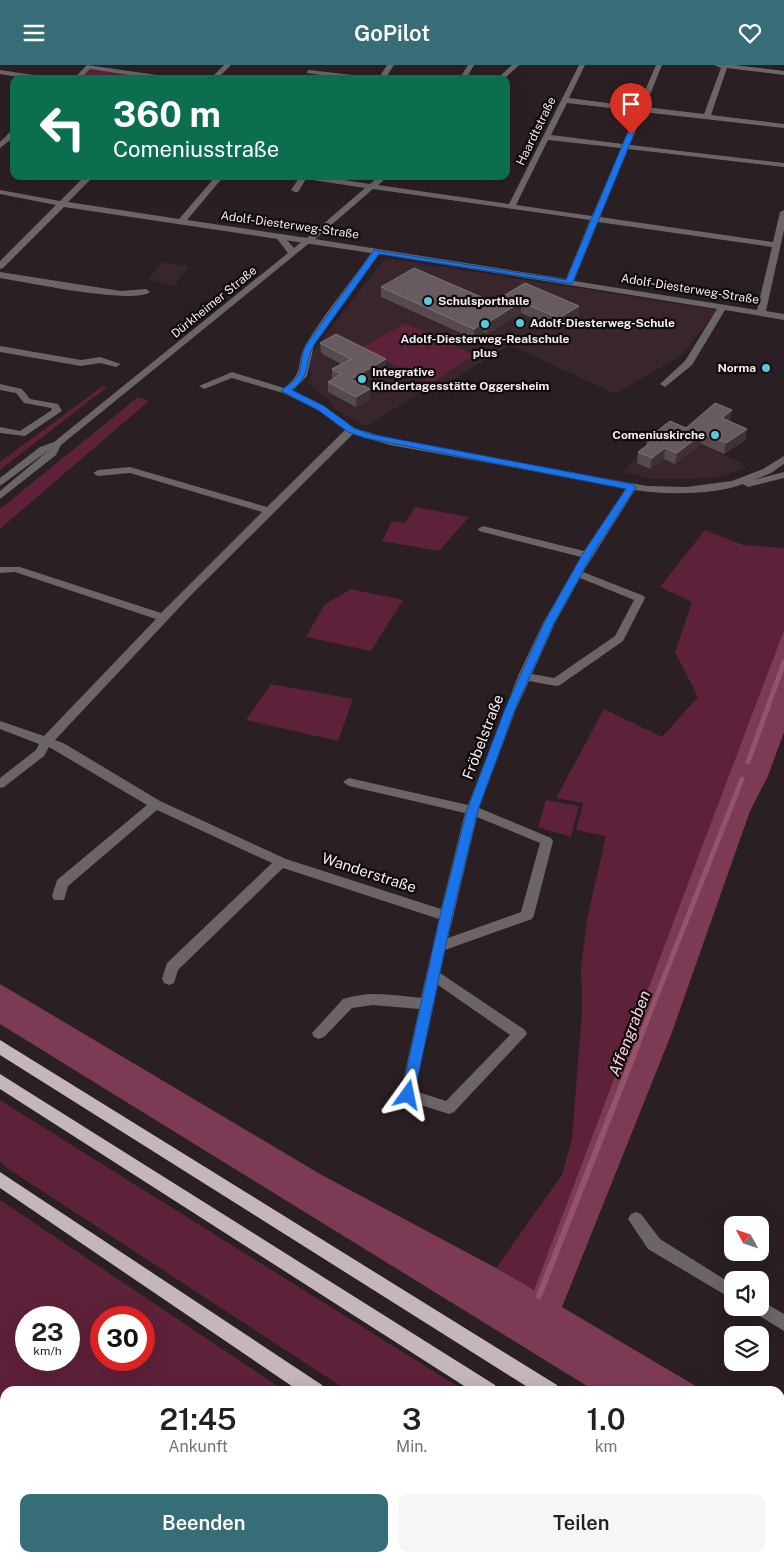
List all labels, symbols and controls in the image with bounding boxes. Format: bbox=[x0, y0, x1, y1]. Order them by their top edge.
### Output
icon: menu bbox=[20, 19, 48, 47]
icon: heart bbox=[736, 19, 764, 47]
text: GoPilot bbox=[354, 20, 430, 46]
pin bbox=[610, 83, 652, 134]
icon: arrive bbox=[617, 90, 645, 118]
text: 360 m bbox=[113, 94, 221, 135]
street label: Haardtstraße bbox=[513, 94, 559, 167]
icon: left bbox=[30, 95, 95, 160]
text: Comeniusstraße bbox=[113, 136, 279, 162]
street label: Adolf-Diesterweg-Straße bbox=[220, 208, 360, 242]
street label: Dürkheimer Straße bbox=[168, 263, 260, 341]
street label: Adolf-Diesterweg-Straße bbox=[620, 271, 760, 307]
place label: Schulsporthalle bbox=[438, 294, 530, 308]
marker: Schulsporthalle bbox=[422, 295, 434, 307]
place label: Adolf-Diesterweg-Schule bbox=[530, 316, 675, 330]
marker: Adolf-Diesterweg-Schule bbox=[514, 317, 526, 329]
marker: Adolf-Diesterweg-Realschule plus bbox=[479, 318, 491, 330]
place label: Adolf-Diesterweg-Realschule plus bbox=[401, 332, 570, 360]
place label: Norma bbox=[717, 361, 756, 375]
marker: Norma bbox=[760, 362, 772, 374]
place label: Integrative Kindertagesstätte Oggersheim bbox=[372, 365, 550, 393]
marker: Integrative Kindertagesstätte Oggersheim bbox=[356, 373, 368, 385]
place label: Comeniuskirche bbox=[612, 428, 705, 442]
marker: Comeniuskirche bbox=[709, 429, 721, 441]
street label: Fröbelstraße bbox=[459, 692, 506, 782]
street label: Wanderstraße bbox=[320, 849, 419, 896]
water label: Affengraben bbox=[604, 988, 654, 1079]
position arrow bbox=[381, 1068, 433, 1120]
north arrow bbox=[724, 1216, 769, 1261]
map controls bbox=[724, 1216, 769, 1371]
button: sound bbox=[724, 1271, 769, 1316]
speed limit sign: 30 bbox=[90, 1306, 155, 1371]
text: 23 bbox=[31, 1317, 64, 1347]
button: layers bbox=[724, 1326, 769, 1371]
text: km/h bbox=[33, 1344, 62, 1358]
text: 21:45 bbox=[159, 1401, 237, 1437]
text: 3 bbox=[402, 1401, 421, 1437]
text: 1.0 bbox=[587, 1401, 626, 1437]
text: Ankunft bbox=[168, 1437, 228, 1456]
text: Min. bbox=[396, 1437, 427, 1456]
text: km bbox=[595, 1437, 617, 1456]
button: Beenden bbox=[20, 1494, 388, 1552]
button: Teilen bbox=[398, 1494, 765, 1552]

